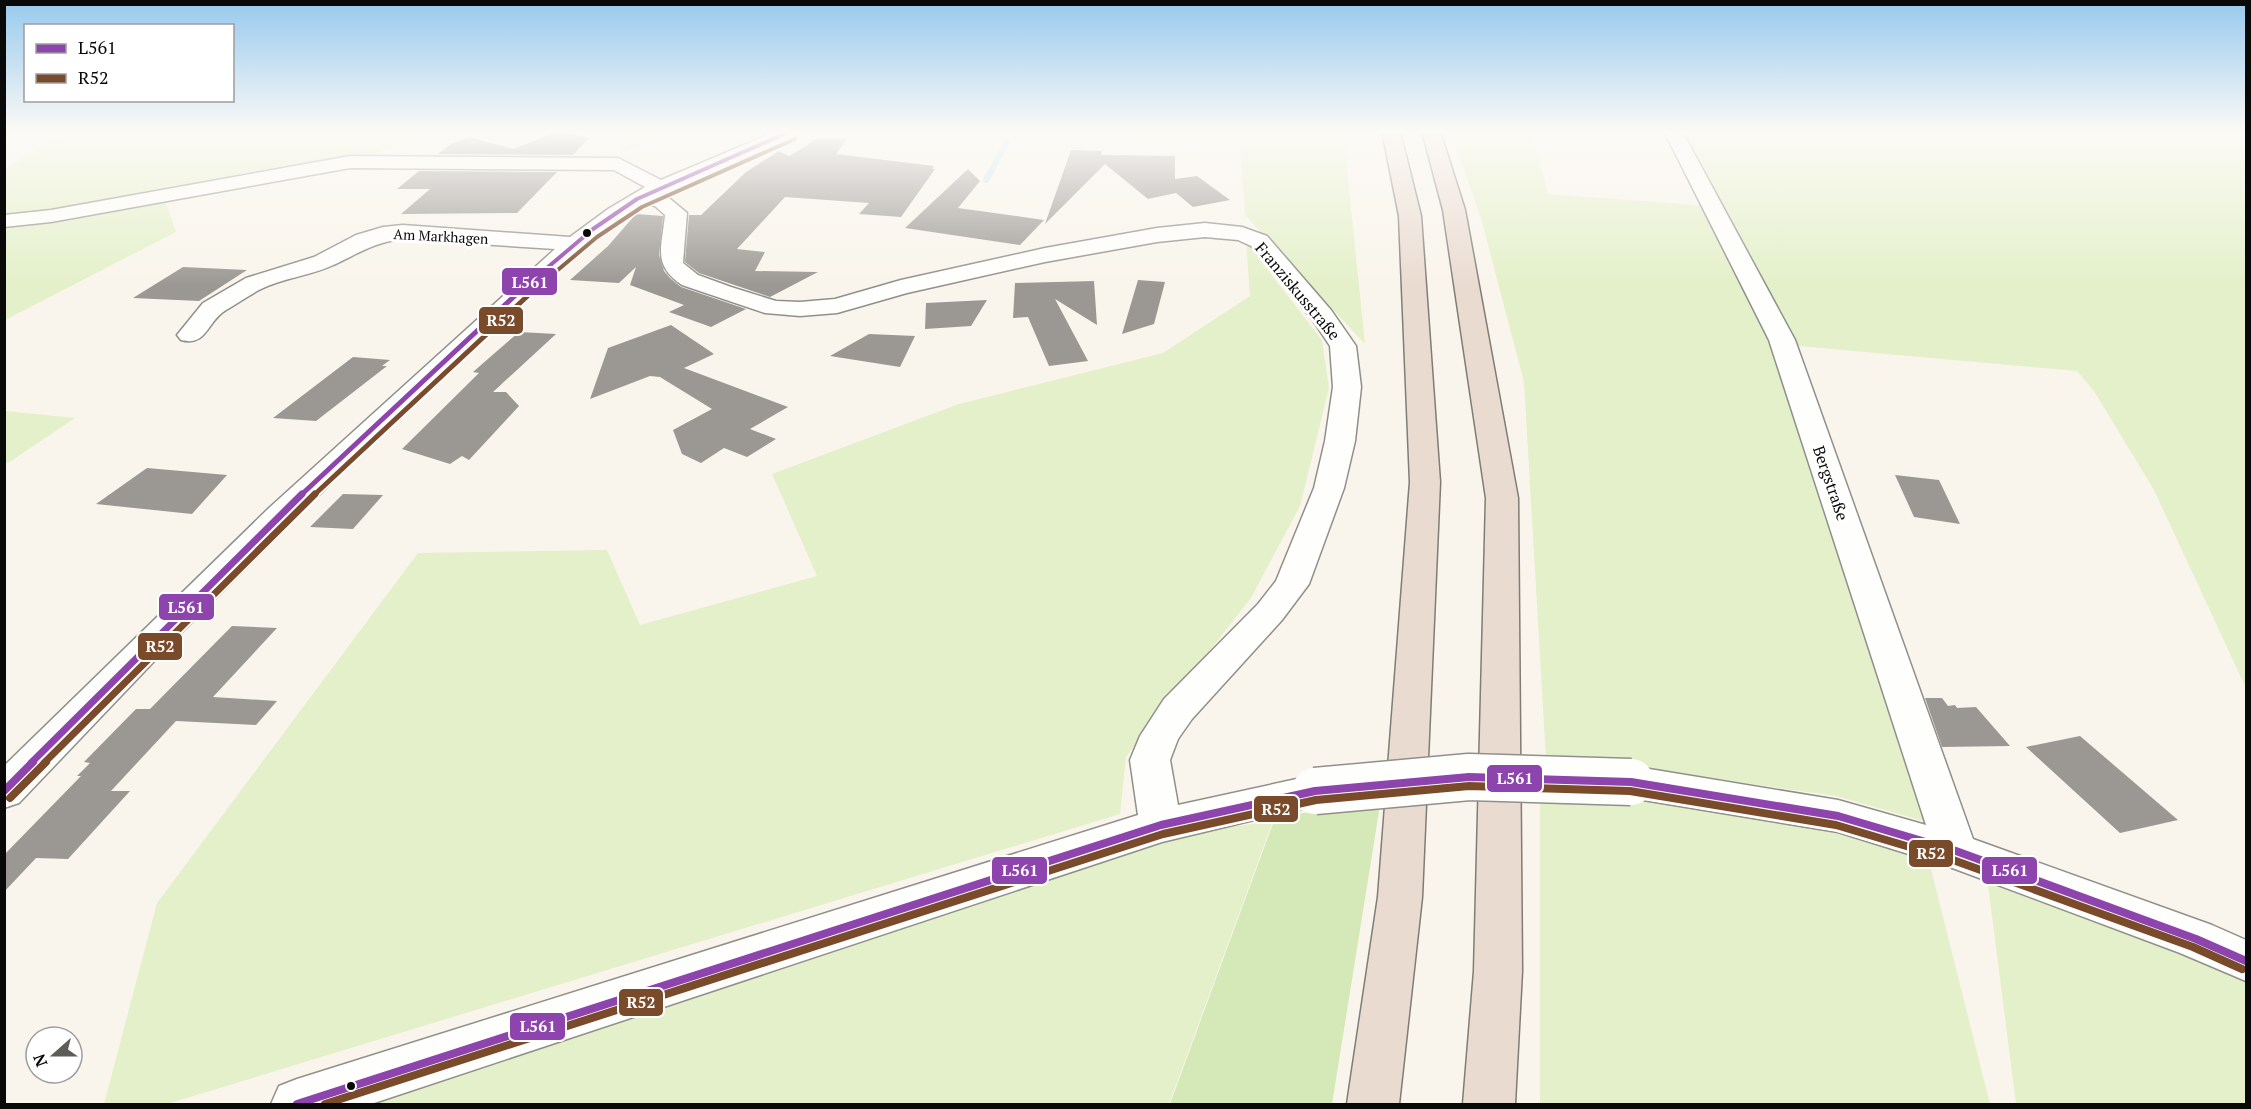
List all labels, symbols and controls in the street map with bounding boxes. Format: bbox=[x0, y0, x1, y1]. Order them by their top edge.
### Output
legend bbox=[24, 24, 234, 102]
text: L561 bbox=[78, 35, 117, 59]
text: R52 bbox=[78, 65, 109, 89]
street label: Am Markhagen bbox=[393, 224, 490, 248]
unlabelled marker bbox=[581, 227, 593, 239]
street label: Franziskusstraße bbox=[1250, 237, 1346, 345]
line badge: L561 bbox=[501, 267, 558, 296]
text: L561 bbox=[512, 271, 548, 293]
line badge: R52 bbox=[478, 306, 524, 335]
text: R52 bbox=[486, 309, 516, 331]
street label: Bergstraße bbox=[1808, 443, 1854, 523]
line badge: L561 bbox=[158, 593, 215, 621]
text: L561 bbox=[168, 596, 204, 618]
line badge: R52 bbox=[137, 632, 183, 661]
text: R52 bbox=[145, 635, 175, 657]
line badge: L561 bbox=[1486, 764, 1543, 793]
text: L561 bbox=[1497, 767, 1533, 789]
line badge: R52 bbox=[1253, 795, 1299, 823]
text: R52 bbox=[1261, 798, 1291, 820]
line badge: R52 bbox=[1908, 839, 1954, 868]
text: R52 bbox=[1916, 842, 1946, 864]
line badge: L561 bbox=[991, 856, 1048, 885]
line badge: L561 bbox=[1981, 856, 2038, 885]
text: L561 bbox=[1002, 859, 1038, 881]
text: L561 bbox=[1992, 859, 2028, 881]
line badge: R52 bbox=[618, 988, 664, 1017]
text: R52 bbox=[626, 991, 656, 1013]
line badge: L561 bbox=[509, 1012, 566, 1041]
text: L561 bbox=[520, 1015, 556, 1037]
north arrow bbox=[24, 1025, 84, 1085]
text: N bbox=[28, 1051, 52, 1070]
unlabelled marker bbox=[345, 1080, 357, 1092]

